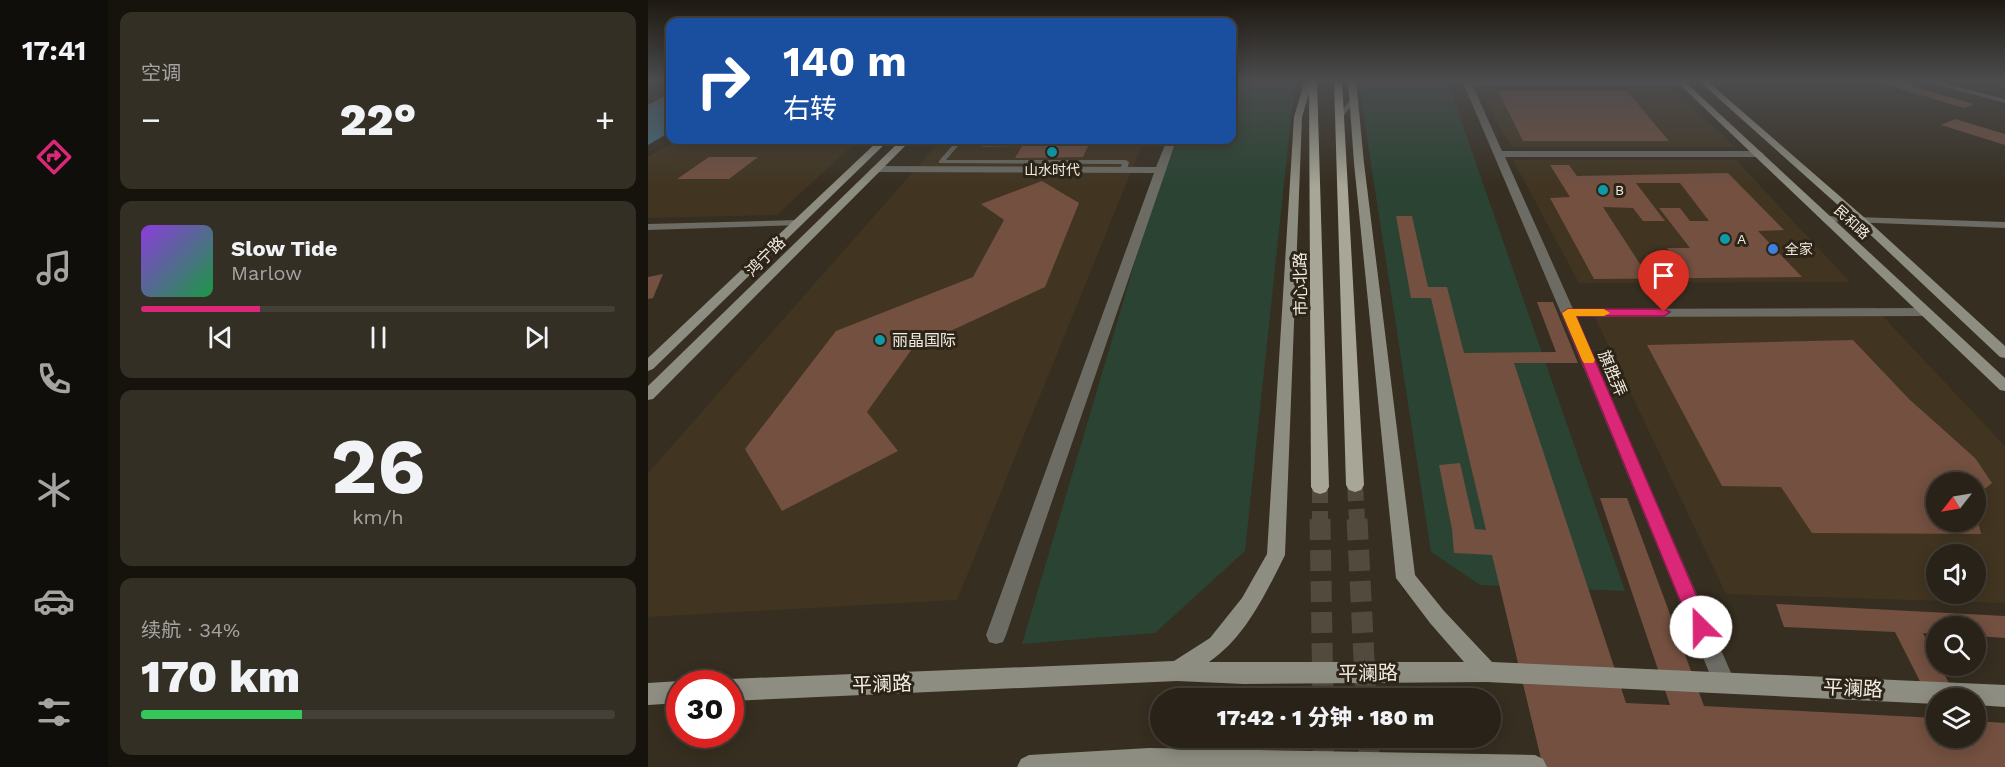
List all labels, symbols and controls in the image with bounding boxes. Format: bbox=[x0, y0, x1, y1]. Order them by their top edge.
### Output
text: 17:41 bbox=[22, 35, 86, 67]
text: 140 m bbox=[783, 37, 907, 86]
icon: right bbox=[684, 42, 762, 120]
text: 空调 bbox=[141, 61, 181, 85]
text: 22° bbox=[340, 93, 416, 146]
text: 右转 bbox=[783, 93, 837, 125]
text: − bbox=[141, 100, 161, 139]
text: + bbox=[595, 100, 615, 139]
icon: directions bbox=[33, 136, 75, 178]
marker: 山水时代 bbox=[1045, 145, 1059, 159]
place label: 山水时代 bbox=[1024, 162, 1080, 178]
place label: B bbox=[1615, 182, 1624, 198]
marker: B bbox=[1596, 183, 1610, 197]
street label: 民和路 bbox=[1831, 202, 1873, 242]
place label: A bbox=[1737, 231, 1746, 247]
marker: A bbox=[1718, 232, 1732, 246]
street label: 鸿宁路 bbox=[742, 233, 789, 280]
text: Slow Tide bbox=[231, 236, 338, 261]
place label: 全家 bbox=[1785, 241, 1813, 257]
marker: 全家 bbox=[1766, 242, 1780, 256]
icon: music bbox=[33, 247, 75, 289]
pin bbox=[1638, 250, 1689, 312]
street label: 市心北路 bbox=[1290, 252, 1311, 316]
icon: arrive bbox=[1647, 259, 1680, 292]
text: Marlow bbox=[231, 261, 302, 285]
icon: previous bbox=[204, 321, 237, 354]
icon: pause bbox=[362, 321, 395, 354]
icon: next bbox=[520, 321, 553, 354]
place label: 丽晶国际 bbox=[892, 331, 956, 350]
marker: 丽晶国际 bbox=[873, 333, 887, 347]
street label: 旗胜弄 bbox=[1594, 347, 1631, 399]
icon: phone bbox=[33, 358, 75, 400]
text: 26 bbox=[331, 420, 425, 512]
icon: climate bbox=[33, 469, 75, 511]
north arrow bbox=[1926, 472, 1986, 532]
map controls bbox=[1926, 472, 1986, 748]
text: km/h bbox=[352, 505, 404, 529]
button: sound bbox=[1926, 544, 1986, 604]
icon: car bbox=[33, 580, 75, 622]
position arrow bbox=[1669, 595, 1733, 659]
button: search bbox=[1926, 616, 1986, 676]
text: 续航 · 34% bbox=[141, 618, 240, 642]
text: 170 km bbox=[141, 650, 300, 703]
street label: 平澜路 bbox=[1338, 660, 1398, 686]
speed limit sign: 30 bbox=[666, 670, 744, 748]
street label: 平澜路 bbox=[852, 671, 912, 697]
street label: 平澜路 bbox=[1822, 674, 1884, 702]
button: layers bbox=[1926, 688, 1986, 748]
icon: filters bbox=[33, 691, 75, 733]
text: 17:42 · 1 分钟 · 180 m bbox=[1217, 705, 1434, 730]

